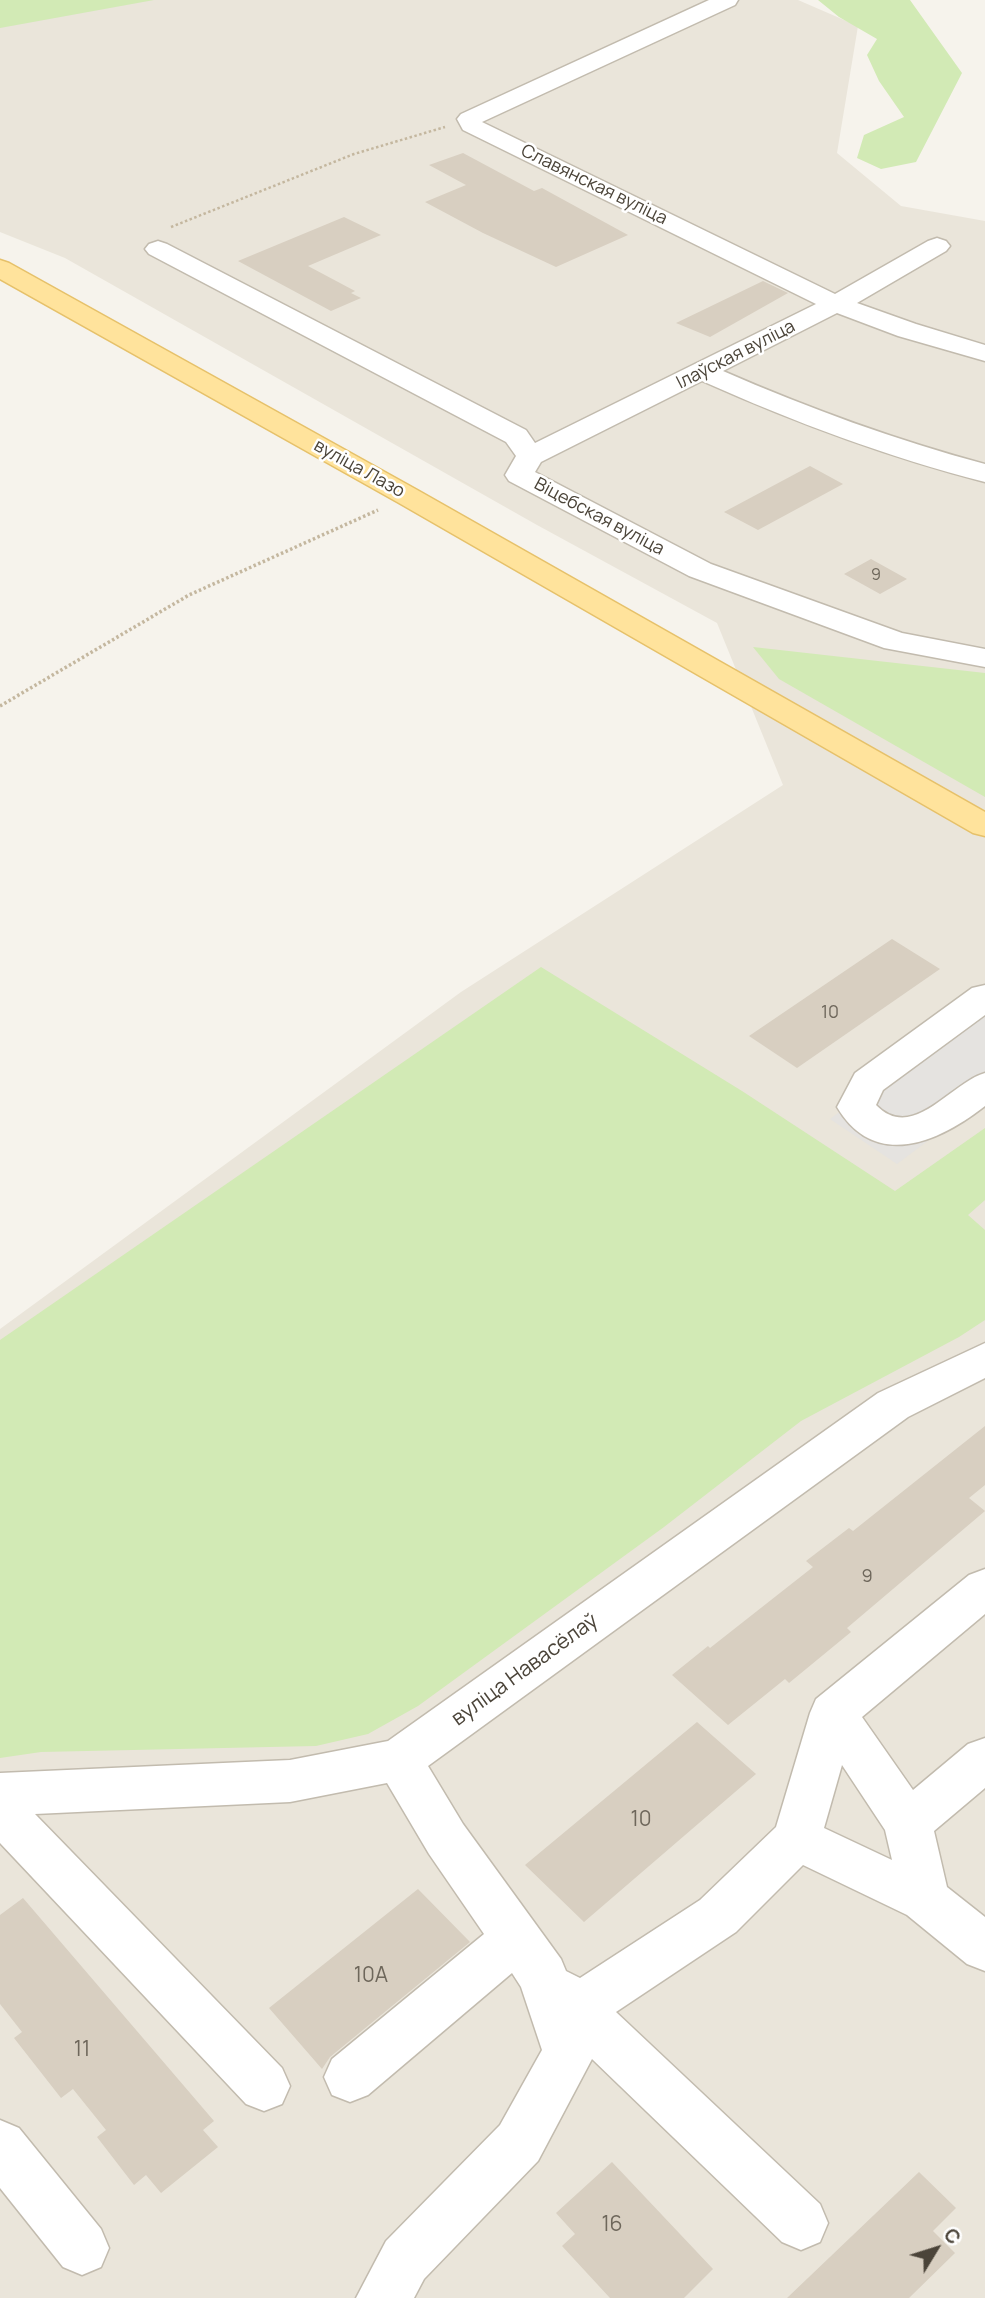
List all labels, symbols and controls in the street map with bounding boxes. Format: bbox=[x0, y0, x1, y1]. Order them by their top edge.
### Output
street label: Славянская вуліца bbox=[517, 140, 671, 230]
street label: Ілаўская вуліца bbox=[673, 316, 799, 394]
street label: вуліца Лазо bbox=[310, 435, 408, 503]
street label: Віцебская вуліца bbox=[530, 474, 668, 560]
house number: 9 bbox=[871, 566, 881, 586]
house number: 10 bbox=[821, 1002, 839, 1024]
house number: 9 bbox=[861, 1566, 873, 1588]
street label: вуліца Навасёлаў bbox=[447, 1608, 603, 1732]
house number: 10 bbox=[631, 1807, 651, 1833]
house number: 10А bbox=[354, 1963, 388, 1989]
house number: 11 bbox=[74, 2037, 90, 2063]
house number: 16 bbox=[601, 2212, 623, 2238]
north arrow bbox=[901, 2214, 971, 2284]
text: С bbox=[938, 2223, 967, 2250]

